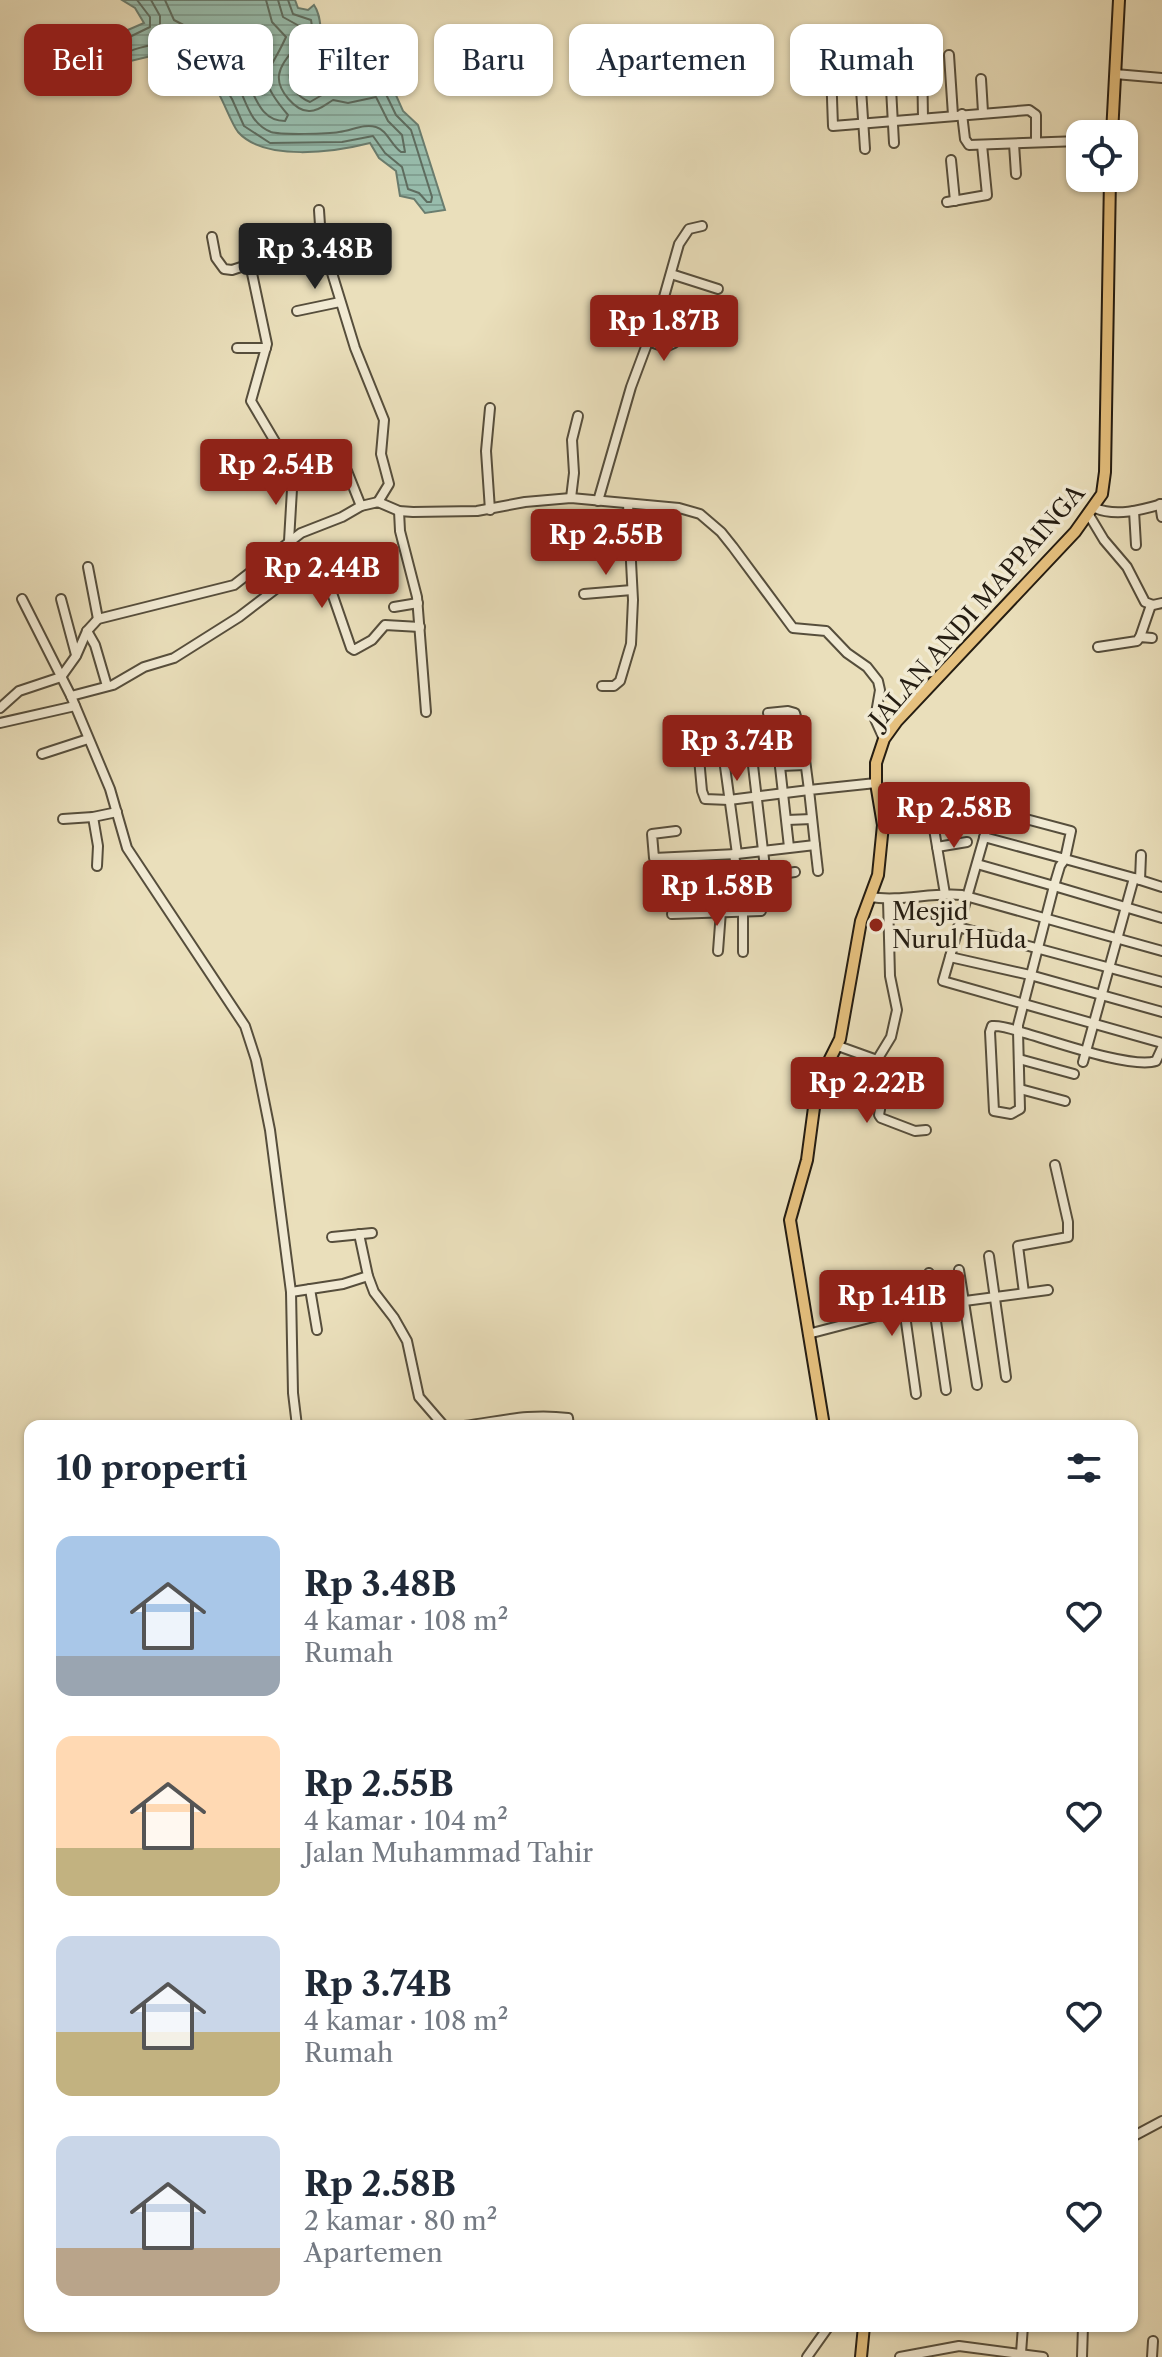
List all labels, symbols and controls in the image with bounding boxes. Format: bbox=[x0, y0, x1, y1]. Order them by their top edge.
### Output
chip: Beli bbox=[24, 24, 132, 96]
chip: Sewa bbox=[148, 24, 273, 96]
chip: Filter bbox=[289, 24, 418, 96]
chip: Baru bbox=[434, 24, 553, 96]
chip: Apartemen bbox=[569, 24, 774, 96]
chip: Rumah bbox=[790, 24, 943, 96]
map controls bbox=[1066, 120, 1138, 192]
button: locate bbox=[1066, 120, 1138, 192]
pin: Rp 3.48B bbox=[232, 223, 398, 291]
text: Rp 3.48B bbox=[257, 233, 373, 265]
pin: Rp 1.87B bbox=[581, 295, 747, 363]
text: Rp 1.87B bbox=[608, 305, 720, 337]
pin: Rp 2.54B bbox=[193, 439, 359, 507]
text: Rp 2.54B bbox=[218, 449, 334, 481]
street label: JALAN ANDI MAPPAINGA bbox=[861, 478, 1091, 737]
pin: Rp 2.55B bbox=[523, 509, 689, 577]
text: Rp 2.55B bbox=[549, 519, 663, 551]
pin: Rp 2.44B bbox=[239, 542, 405, 610]
text: Rp 2.44B bbox=[264, 552, 380, 584]
pin: Rp 3.74B bbox=[654, 715, 820, 783]
text: Rp 3.74B bbox=[681, 725, 793, 757]
pin: Rp 2.58B bbox=[871, 782, 1037, 850]
text: Rp 2.58B bbox=[896, 792, 1012, 824]
pin: Rp 1.58B bbox=[634, 860, 800, 928]
text: Rp 1.58B bbox=[661, 870, 773, 902]
place label: Mesjid Nurul Huda bbox=[892, 897, 1027, 954]
marker: Mesjid Nurul Huda bbox=[867, 916, 885, 934]
pin: Rp 2.22B bbox=[784, 1057, 950, 1125]
text: Rp 2.22B bbox=[809, 1067, 925, 1099]
pin: Rp 1.41B bbox=[809, 1270, 975, 1338]
text: Rp 1.41B bbox=[837, 1280, 947, 1312]
icon: filters bbox=[1062, 1446, 1106, 1490]
text: 10 properti bbox=[56, 1447, 247, 1489]
text: Rp 3.48B bbox=[304, 1563, 456, 1605]
icon: home bbox=[120, 1568, 216, 1664]
icon: heart bbox=[1062, 1594, 1106, 1638]
text: 4 kamar · 108 m² bbox=[304, 1605, 508, 1637]
text: Rumah bbox=[304, 1637, 393, 1669]
text: Rp 2.55B bbox=[304, 1763, 454, 1805]
icon: home bbox=[120, 1768, 216, 1864]
icon: heart bbox=[1062, 1794, 1106, 1838]
text: 4 kamar · 104 m² bbox=[304, 1805, 508, 1837]
text: Jalan Muhammad Tahir bbox=[304, 1837, 593, 1869]
text: Rp 3.74B bbox=[304, 1963, 452, 2005]
icon: home bbox=[120, 1968, 216, 2064]
icon: heart bbox=[1062, 1994, 1106, 2038]
text: 4 kamar · 108 m² bbox=[304, 2005, 508, 2037]
text: Rumah bbox=[304, 2037, 393, 2069]
text: Rp 2.58B bbox=[304, 2163, 456, 2205]
icon: home bbox=[120, 2168, 216, 2264]
icon: heart bbox=[1062, 2194, 1106, 2238]
text: 2 kamar · 80 m² bbox=[304, 2205, 497, 2237]
text: Apartemen bbox=[304, 2237, 443, 2269]

